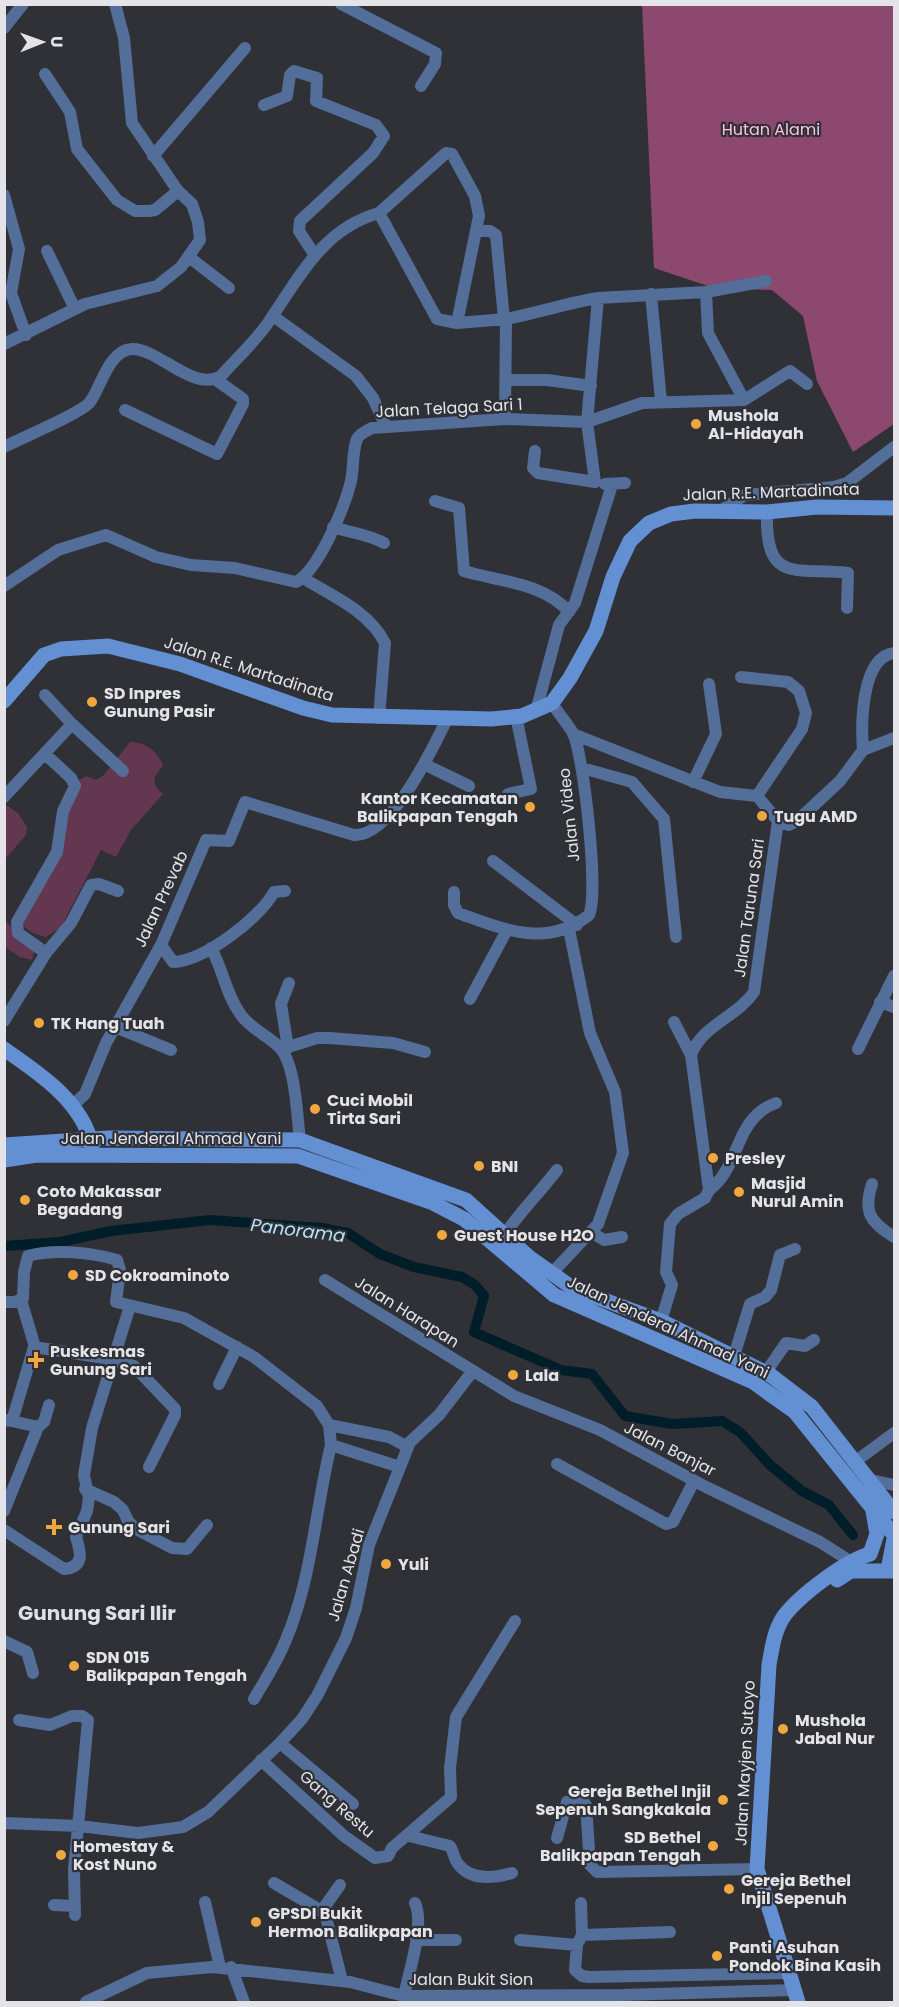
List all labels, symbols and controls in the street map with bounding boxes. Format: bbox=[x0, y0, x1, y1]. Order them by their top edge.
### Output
north arrow bbox=[12, 12, 72, 72]
text: U bbox=[45, 36, 68, 48]
park label: Hutan Alami bbox=[722, 118, 820, 141]
street label: Jalan Telaga Sari 1 bbox=[375, 393, 523, 423]
place label: Mushola Al-Hidayah bbox=[708, 404, 804, 445]
marker: Mushola Al-Hidayah bbox=[689, 417, 703, 431]
street label: Jalan R.E. Martadinata bbox=[682, 477, 860, 507]
street label: Jalan R.E. Martadinata bbox=[161, 631, 337, 707]
place label: SD Inpres Gunung Pasir bbox=[104, 682, 215, 723]
marker: SD Inpres Gunung Pasir bbox=[85, 695, 99, 709]
street label: Jalan Video bbox=[553, 767, 585, 863]
place label: Kantor Kecamatan Balikpapan Tengah bbox=[357, 787, 518, 828]
marker: Kantor Kecamatan Balikpapan Tengah bbox=[523, 800, 537, 814]
place label: Tugu AMD bbox=[774, 805, 858, 828]
marker: Tugu AMD bbox=[755, 809, 769, 823]
street label: Jalan Taruna Sari bbox=[728, 837, 770, 979]
street label: Jalan Prevab bbox=[129, 847, 194, 951]
place label: TK Hang Tuah bbox=[51, 1012, 165, 1035]
marker: TK Hang Tuah bbox=[32, 1016, 46, 1030]
place label: Cuci Mobil Tirta Sari bbox=[327, 1089, 413, 1130]
marker: Cuci Mobil Tirta Sari bbox=[308, 1102, 322, 1116]
street label: Jalan Jenderal Ahmad Yani bbox=[61, 1127, 281, 1150]
place label: Presley bbox=[725, 1147, 786, 1170]
marker: Presley bbox=[706, 1151, 720, 1165]
place label: BNI bbox=[491, 1155, 518, 1178]
marker: BNI bbox=[472, 1159, 486, 1173]
place label: Masjid Nurul Amin bbox=[751, 1172, 844, 1213]
place label: Coto Makassar Begadang bbox=[37, 1180, 161, 1221]
marker: Masjid Nurul Amin bbox=[732, 1185, 746, 1199]
marker: Coto Makassar Begadang bbox=[18, 1193, 32, 1207]
water label: Panorama bbox=[249, 1212, 347, 1248]
place label: Guest House H2O bbox=[454, 1224, 594, 1247]
marker: Guest House H2O bbox=[435, 1228, 449, 1242]
place label: SD Cokroaminoto bbox=[85, 1264, 229, 1287]
marker: SD Cokroaminoto bbox=[66, 1268, 80, 1282]
street label: Jalan Jenderal Ahmad Yani bbox=[563, 1270, 773, 1384]
street label: Jalan Harapan bbox=[350, 1271, 464, 1353]
place label: Puskesmas Gunung Sari bbox=[50, 1340, 152, 1381]
marker: Puskesmas Gunung Sari bbox=[27, 1351, 45, 1369]
place label: Lala bbox=[525, 1364, 559, 1387]
marker: Lala bbox=[506, 1368, 520, 1382]
street label: Jalan Banjar bbox=[620, 1416, 720, 1482]
place label: Gunung Sari bbox=[68, 1516, 170, 1539]
marker: Gunung Sari bbox=[45, 1518, 63, 1536]
street label: Jalan Abadi bbox=[322, 1526, 370, 1624]
place label: Yuli bbox=[398, 1553, 429, 1576]
marker: Yuli bbox=[379, 1557, 393, 1571]
district label: Gunung Sari Ilir bbox=[18, 1599, 176, 1627]
place label: SDN 015 Balikpapan Tengah bbox=[86, 1646, 247, 1687]
marker: SDN 015 Balikpapan Tengah bbox=[67, 1659, 81, 1673]
street label: Jalan Mayjen Sutoyo bbox=[729, 1680, 761, 1846]
place label: Mushola Jabal Nur bbox=[795, 1709, 875, 1750]
marker: Mushola Jabal Nur bbox=[776, 1722, 790, 1736]
street label: Gang Restu bbox=[294, 1765, 380, 1843]
place label: Gereja Bethel Injil Sepenuh Sangkakala bbox=[535, 1780, 711, 1821]
marker: Gereja Bethel Injil Sepenuh Sangkakala bbox=[716, 1793, 730, 1807]
place label: SD Bethel Balikpapan Tengah bbox=[540, 1826, 701, 1867]
place label: Homestay & Kost Nuno bbox=[73, 1835, 174, 1876]
marker: SD Bethel Balikpapan Tengah bbox=[706, 1839, 720, 1853]
marker: Homestay & Kost Nuno bbox=[54, 1848, 68, 1862]
place label: Gereja Bethel Injil Sepenuh bbox=[741, 1869, 851, 1910]
marker: Gereja Bethel Injil Sepenuh bbox=[722, 1882, 736, 1896]
place label: GPSDI Bukit Hermon Balikpapan bbox=[268, 1902, 433, 1943]
marker: GPSDI Bukit Hermon Balikpapan bbox=[249, 1915, 263, 1929]
place label: Panti Asuhan Pondok Bina Kasih bbox=[729, 1936, 881, 1977]
marker: Panti Asuhan Pondok Bina Kasih bbox=[710, 1949, 724, 1963]
street label: Jalan Bukit Sion bbox=[409, 1968, 533, 1991]

